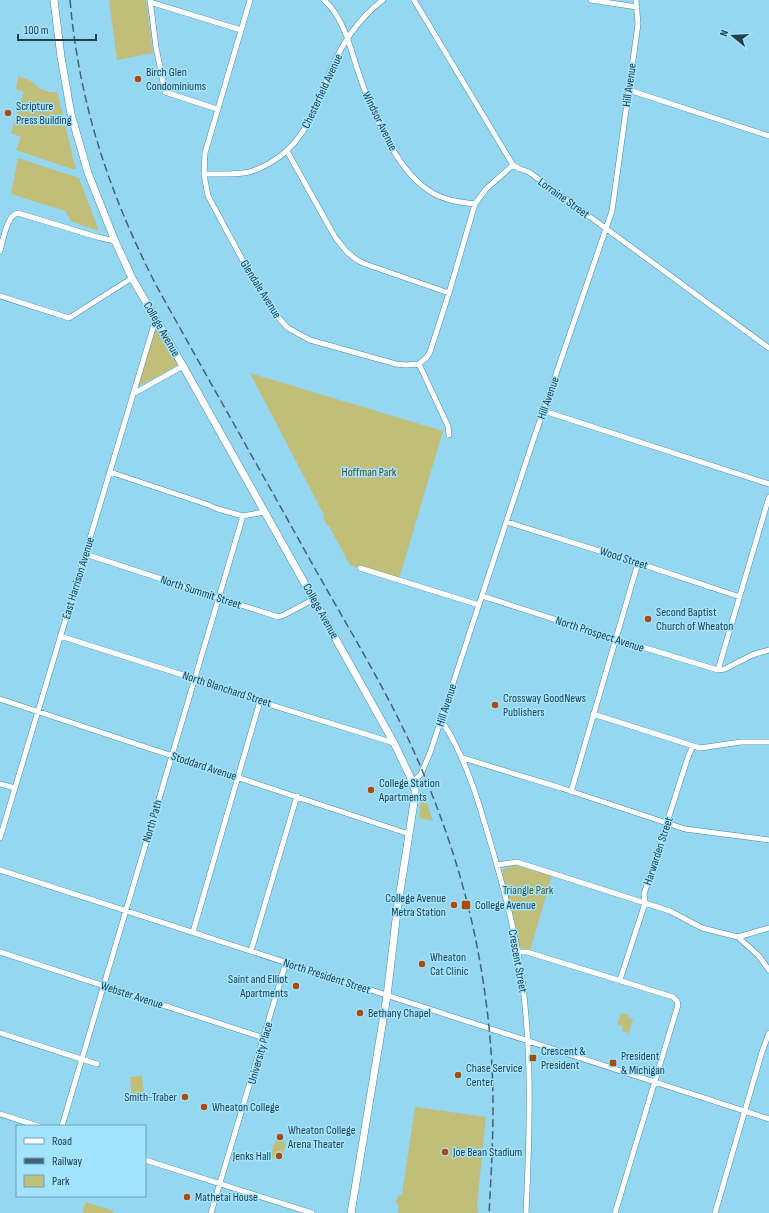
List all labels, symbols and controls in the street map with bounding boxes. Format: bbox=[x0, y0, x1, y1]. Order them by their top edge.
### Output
scale bar bbox=[18, 16, 96, 42]
north arrow bbox=[713, 16, 753, 56]
text: 100 m bbox=[24, 23, 49, 38]
text: N bbox=[717, 28, 731, 38]
street label: Chesterfield Avenue bbox=[299, 51, 346, 131]
street label: Hill Avenue bbox=[619, 62, 640, 108]
place label: Birch Glen Condominiums bbox=[146, 65, 206, 94]
marker: Birch Glen Condominiums bbox=[133, 74, 143, 84]
street label: Windsor Avenue bbox=[359, 89, 400, 153]
place label: Scripture Press Building bbox=[16, 99, 72, 128]
marker: Scripture Press Building bbox=[3, 108, 13, 118]
street label: Lorraine Street bbox=[535, 175, 593, 222]
street label: Glendale Avenue bbox=[237, 257, 285, 321]
street label: College Avenue bbox=[140, 299, 183, 359]
street label: Hill Avenue bbox=[534, 375, 563, 421]
park label: Hoffman Park bbox=[342, 465, 397, 480]
street label: East Harrison Avenue bbox=[59, 535, 98, 621]
street label: Wood Street bbox=[598, 544, 650, 573]
street label: North Summit Street bbox=[159, 572, 243, 613]
street label: College Avenue bbox=[299, 581, 342, 642]
place label: Second Baptist Church of Wheaton bbox=[656, 605, 733, 634]
street label: North Prospect Avenue bbox=[554, 613, 646, 656]
marker: Second Baptist Church of Wheaton bbox=[643, 614, 653, 624]
street label: North Blanchard Street bbox=[180, 668, 274, 711]
street label: Hill Avenue bbox=[433, 682, 460, 728]
place label: Crossway GoodNews Publishers bbox=[503, 691, 586, 720]
marker: Crossway GoodNews Publishers bbox=[490, 700, 500, 710]
street label: Stoddard Avenue bbox=[169, 749, 239, 784]
place label: College Station Apartments bbox=[378, 776, 440, 805]
marker: College Station Apartments bbox=[366, 785, 376, 795]
street label: North Path bbox=[139, 798, 166, 844]
street label: Harwarden Street bbox=[640, 815, 677, 887]
park label: Triangle Park bbox=[503, 883, 554, 898]
place label: College Avenue Metra Station bbox=[385, 891, 446, 920]
place label: College Avenue bbox=[475, 898, 536, 913]
marker: College Avenue bbox=[460, 899, 472, 911]
marker: College Avenue Metra Station bbox=[449, 900, 459, 910]
street label: Crescent Street bbox=[505, 928, 530, 994]
place label: Wheaton Cat Clinic bbox=[430, 950, 469, 979]
street label: North President Street bbox=[281, 955, 373, 998]
marker: Wheaton Cat Clinic bbox=[417, 959, 427, 969]
place label: Saint and Elliot Apartments bbox=[228, 972, 288, 1001]
street label: Webster Avenue bbox=[99, 978, 165, 1013]
marker: Saint and Elliot Apartments bbox=[291, 981, 301, 991]
place label: Bethany Chapel bbox=[368, 1006, 431, 1021]
marker: Bethany Chapel bbox=[355, 1008, 365, 1018]
street label: University Place bbox=[244, 1020, 277, 1086]
place label: Crescent & President bbox=[541, 1044, 586, 1073]
place label: President & Michigan bbox=[621, 1049, 665, 1078]
marker: Crescent & President bbox=[528, 1053, 538, 1063]
marker: President & Michigan bbox=[608, 1058, 618, 1068]
place label: Chase Service Center bbox=[466, 1061, 523, 1090]
marker: Chase Service Center bbox=[453, 1070, 463, 1080]
place label: Smith-Traber bbox=[124, 1090, 178, 1105]
marker: Smith-Traber bbox=[180, 1092, 190, 1102]
place label: Wheaton College bbox=[212, 1100, 280, 1115]
marker: Wheaton College bbox=[199, 1102, 209, 1112]
place label: Wheaton College Arena Theater bbox=[287, 1123, 356, 1152]
legend bbox=[16, 1125, 146, 1197]
marker: Wheaton College Arena Theater bbox=[275, 1132, 285, 1142]
text: Road bbox=[52, 1134, 72, 1149]
place label: Joe Bean Stadium bbox=[452, 1145, 523, 1160]
marker: Joe Bean Stadium bbox=[440, 1147, 450, 1157]
place label: Jenks Hall bbox=[232, 1149, 271, 1164]
marker: Jenks Hall bbox=[274, 1151, 284, 1161]
text: Railway bbox=[52, 1154, 83, 1169]
text: Park bbox=[52, 1174, 70, 1189]
place label: Mathetai House bbox=[195, 1190, 258, 1205]
marker: Mathetai House bbox=[182, 1192, 192, 1202]

